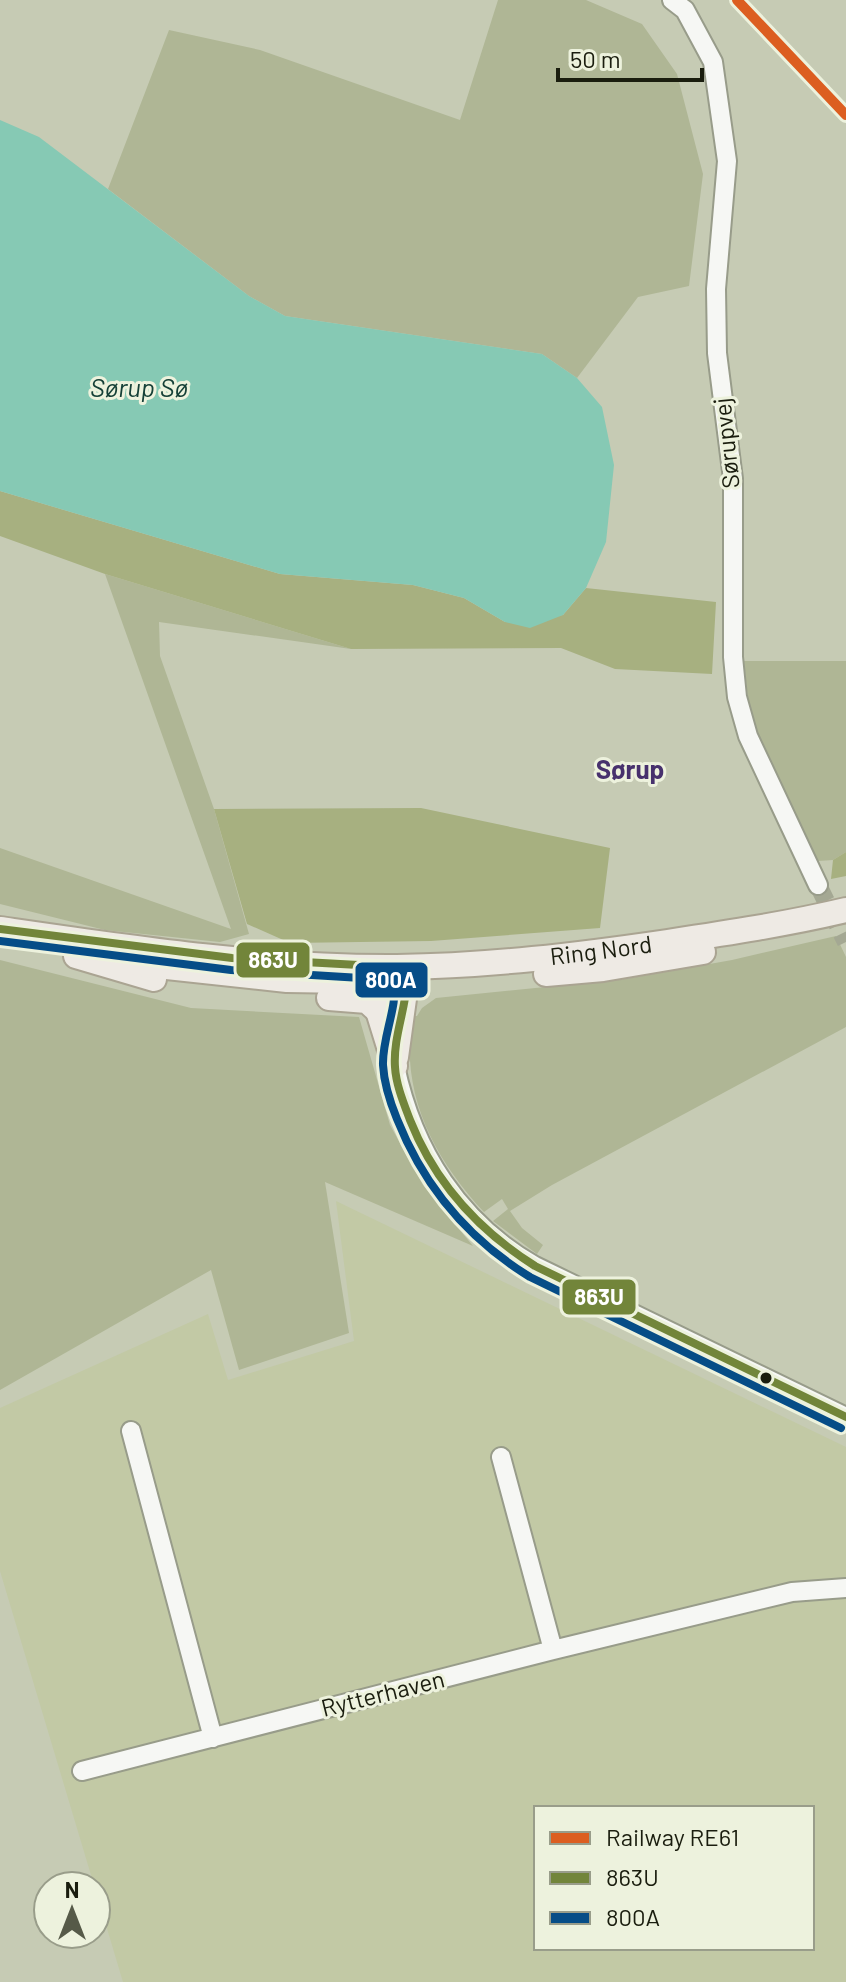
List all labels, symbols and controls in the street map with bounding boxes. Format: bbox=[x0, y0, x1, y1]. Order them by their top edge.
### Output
scale bar bbox=[558, 32, 702, 82]
text: 50 m bbox=[570, 44, 621, 73]
water label: Sørup Sø bbox=[90, 371, 188, 402]
street label: Sørupvej bbox=[706, 396, 745, 490]
district label: Sørup bbox=[596, 753, 664, 784]
street label: Ring Nord bbox=[548, 928, 654, 970]
line badge: 863U bbox=[235, 941, 311, 979]
text: 863U bbox=[248, 946, 298, 972]
line badge: 800A bbox=[354, 961, 429, 999]
text: 800A bbox=[365, 966, 417, 992]
line badge: 863U bbox=[561, 1278, 637, 1316]
text: 863U bbox=[574, 1283, 624, 1309]
unlabelled marker bbox=[758, 1370, 774, 1386]
street label: Rytterhaven bbox=[318, 1663, 447, 1722]
legend bbox=[534, 1806, 814, 1950]
text: Railway RE61 bbox=[606, 1822, 739, 1851]
text: 863U bbox=[606, 1862, 659, 1891]
north arrow bbox=[32, 1870, 112, 1950]
text: N bbox=[65, 1876, 79, 1902]
text: 800A bbox=[606, 1902, 660, 1931]

